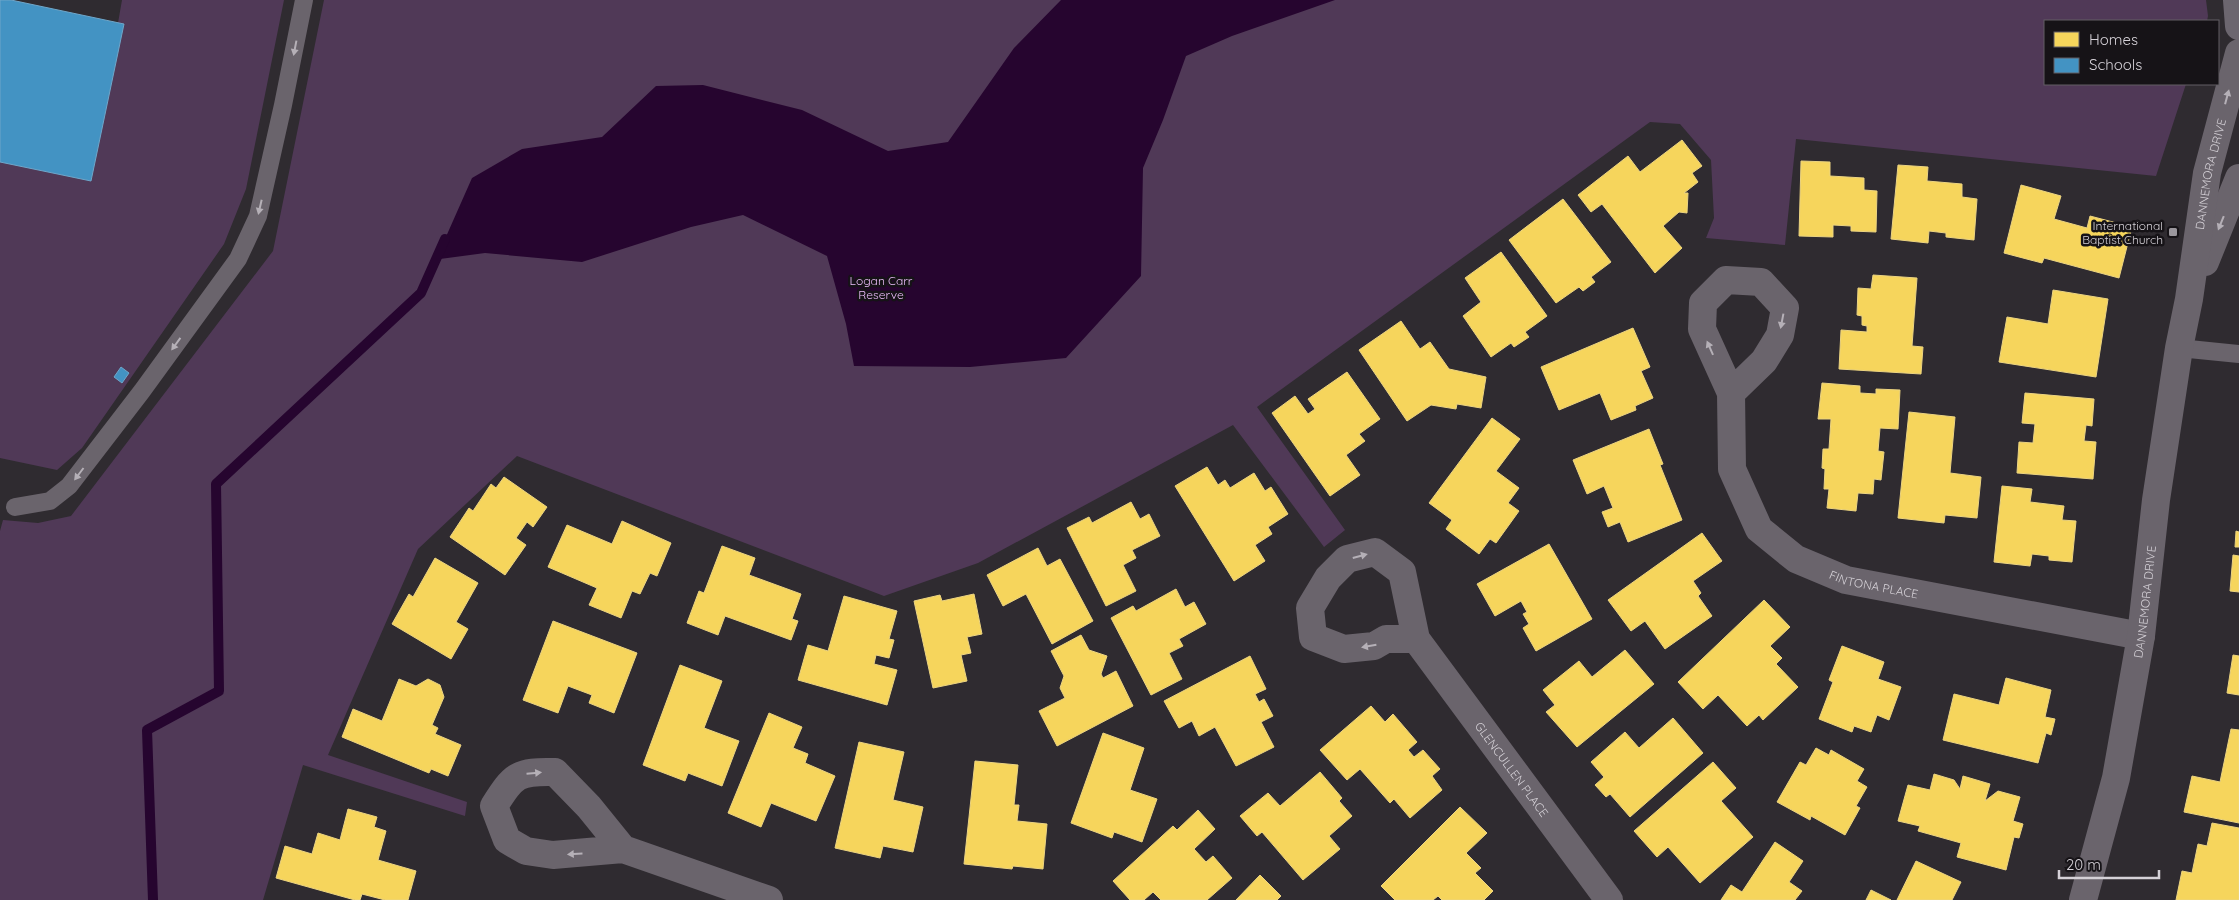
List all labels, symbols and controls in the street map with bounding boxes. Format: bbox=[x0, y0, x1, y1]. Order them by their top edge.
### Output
legend bbox=[2044, 20, 2219, 85]
text: Homes bbox=[2089, 30, 2138, 49]
one-way arrow bbox=[290, 40, 298, 56]
text: Schools bbox=[2089, 55, 2142, 74]
one-way arrow bbox=[2224, 89, 2232, 104]
street label: DANNEMORA DRIVE bbox=[2191, 117, 2229, 231]
one-way arrow bbox=[256, 199, 264, 214]
one-way arrow bbox=[2216, 216, 2224, 230]
place label: International Baptist Church bbox=[2082, 218, 2163, 247]
marker: International Baptist Church bbox=[2167, 226, 2179, 238]
park label: Logan Carr Reserve bbox=[850, 273, 913, 302]
one-way arrow bbox=[1778, 313, 1786, 329]
one-way arrow bbox=[171, 338, 181, 351]
one-way arrow bbox=[1706, 341, 1714, 355]
one-way arrow bbox=[73, 467, 84, 480]
street label: DANNEMORA DRIVE bbox=[2130, 544, 2158, 659]
one-way arrow bbox=[1352, 552, 1367, 560]
street label: FINTONA PLACE bbox=[1827, 566, 1920, 601]
one-way arrow bbox=[1360, 642, 1376, 650]
street label: GLENCULLEN PLACE bbox=[1472, 719, 1552, 820]
one-way arrow bbox=[526, 768, 542, 776]
scale bar bbox=[2059, 848, 2159, 880]
one-way arrow bbox=[566, 850, 582, 858]
text: 20 m bbox=[2066, 855, 2101, 874]

